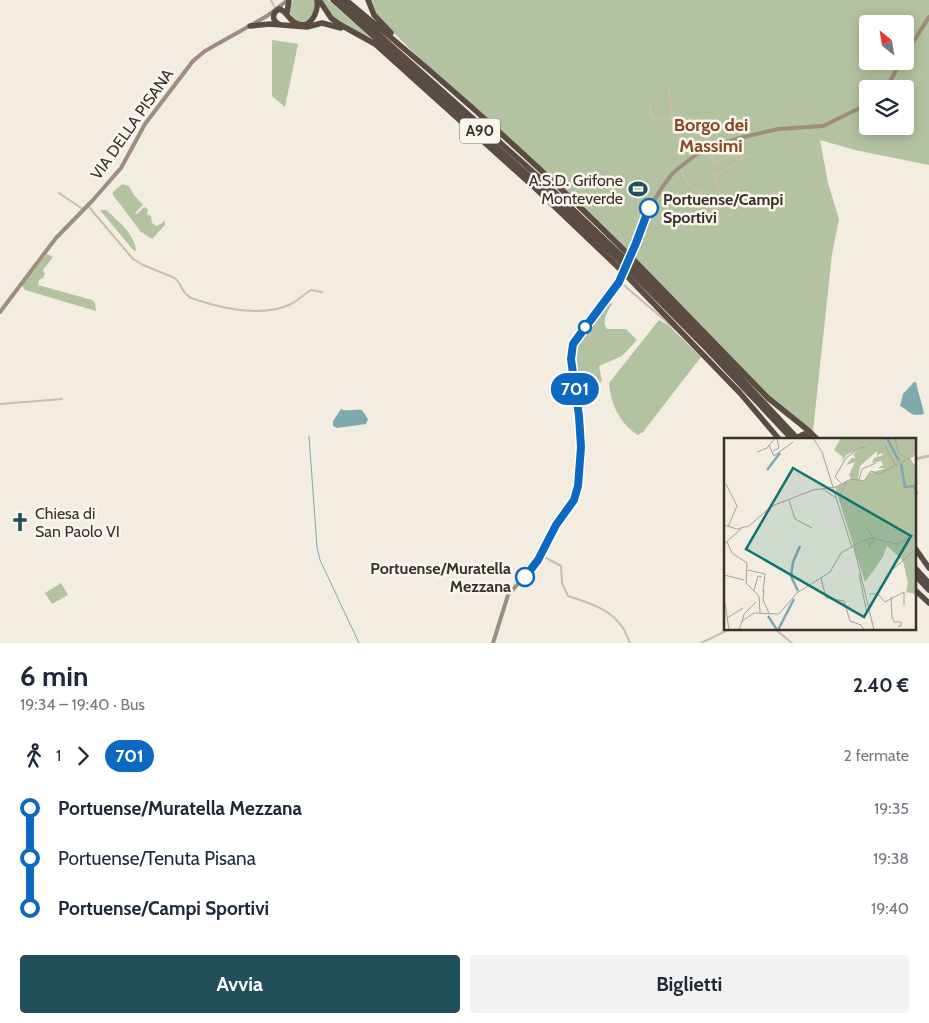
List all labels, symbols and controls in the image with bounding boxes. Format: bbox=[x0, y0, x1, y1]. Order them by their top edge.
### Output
north arrow bbox=[859, 15, 914, 70]
map controls bbox=[859, 15, 914, 135]
street label: VIA DELLA PISANA bbox=[87, 65, 177, 183]
button: layers bbox=[859, 80, 914, 135]
district label: Borgo dei Massimi bbox=[674, 114, 748, 157]
road number: A90 bbox=[460, 118, 500, 144]
place label: A.S.D. Grifone Monteverde bbox=[529, 171, 623, 208]
sports icon: A.S.D. Grifone Monteverde bbox=[627, 178, 649, 200]
place label: Portuense/Campi Sportivi bbox=[663, 190, 783, 227]
marker: Portuense/Campi Sportivi bbox=[639, 198, 659, 218]
unlabelled marker bbox=[578, 320, 592, 334]
line badge: 701 bbox=[546, 373, 604, 405]
text: 701 bbox=[561, 378, 589, 400]
inset map bbox=[724, 438, 916, 630]
place label: Chiesa di San Paolo VI bbox=[35, 504, 120, 541]
church icon: Chiesa di San Paolo VI bbox=[9, 511, 31, 533]
place label: Portuense/Muratella Mezzana bbox=[370, 559, 511, 596]
marker: Portuense/Muratella Mezzana bbox=[515, 567, 535, 587]
text: 6 min bbox=[20, 659, 89, 693]
text: 2.40 € bbox=[853, 674, 909, 697]
text: 19:34 – 19:40 · Bus bbox=[20, 695, 145, 714]
icon: walk bbox=[20, 742, 48, 770]
icon: forward bbox=[69, 742, 97, 770]
text: 701 bbox=[115, 745, 144, 767]
text: 1 bbox=[56, 746, 61, 765]
text: 2 fermate bbox=[844, 746, 909, 765]
text: Portuense/Muratella Mezzana bbox=[58, 797, 302, 820]
text: 19:35 bbox=[874, 799, 909, 818]
text: Portuense/Tenuta Pisana bbox=[58, 847, 256, 870]
text: 19:38 bbox=[873, 849, 909, 868]
text: Portuense/Campi Sportivi bbox=[58, 897, 269, 920]
text: 19:40 bbox=[871, 899, 909, 918]
button: Avvia bbox=[20, 955, 460, 1013]
button: Biglietti bbox=[470, 955, 909, 1013]

